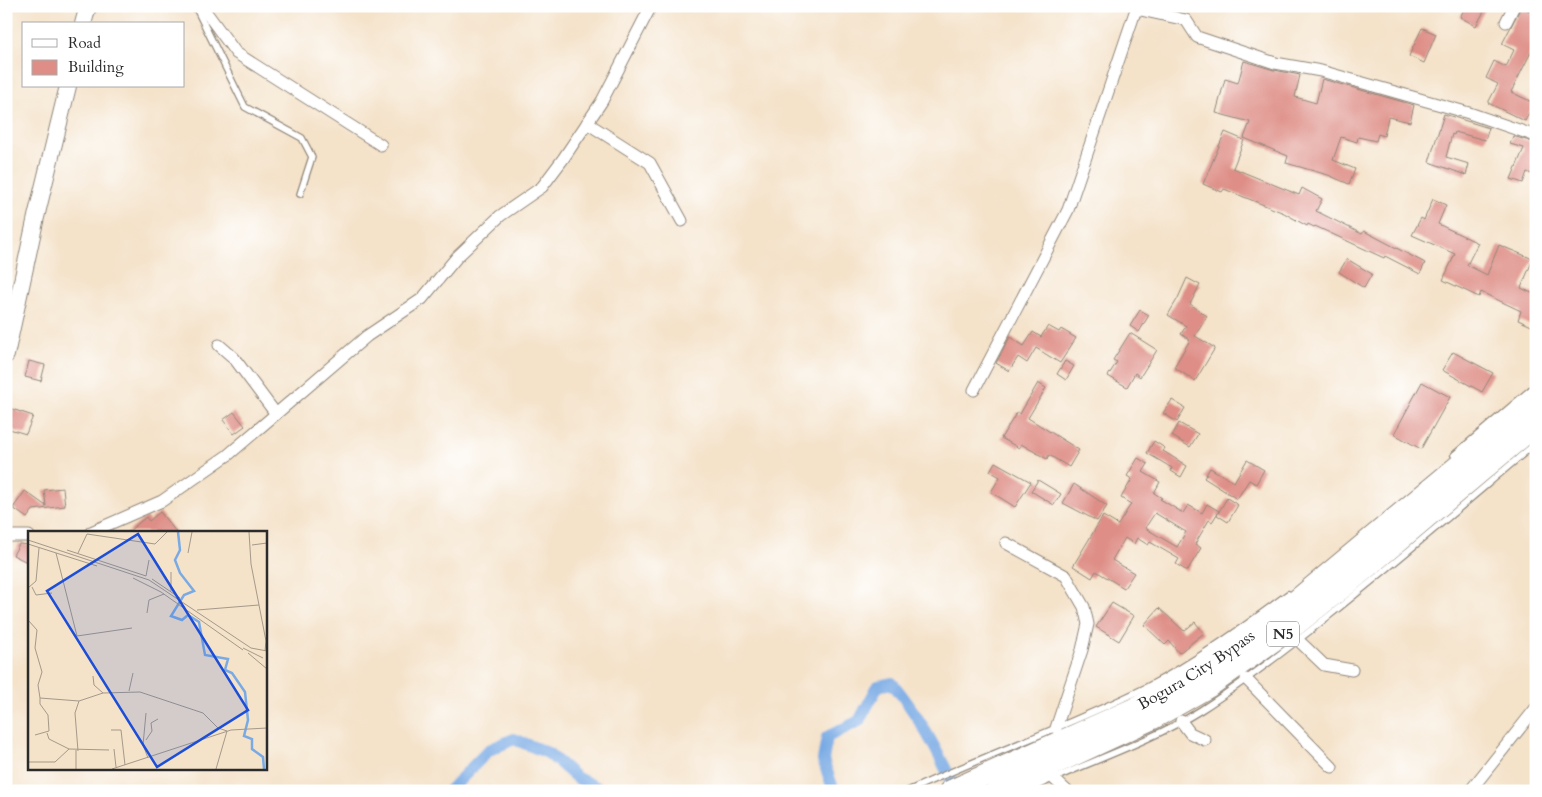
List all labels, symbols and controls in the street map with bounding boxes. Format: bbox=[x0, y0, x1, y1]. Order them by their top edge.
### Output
legend bbox=[22, 22, 185, 88]
text: Road bbox=[68, 33, 101, 53]
text: Building bbox=[68, 57, 124, 77]
inset map bbox=[28, 531, 266, 770]
road number: N5 bbox=[1267, 622, 1299, 646]
street label: Bogura City Bypass bbox=[1134, 625, 1259, 715]

